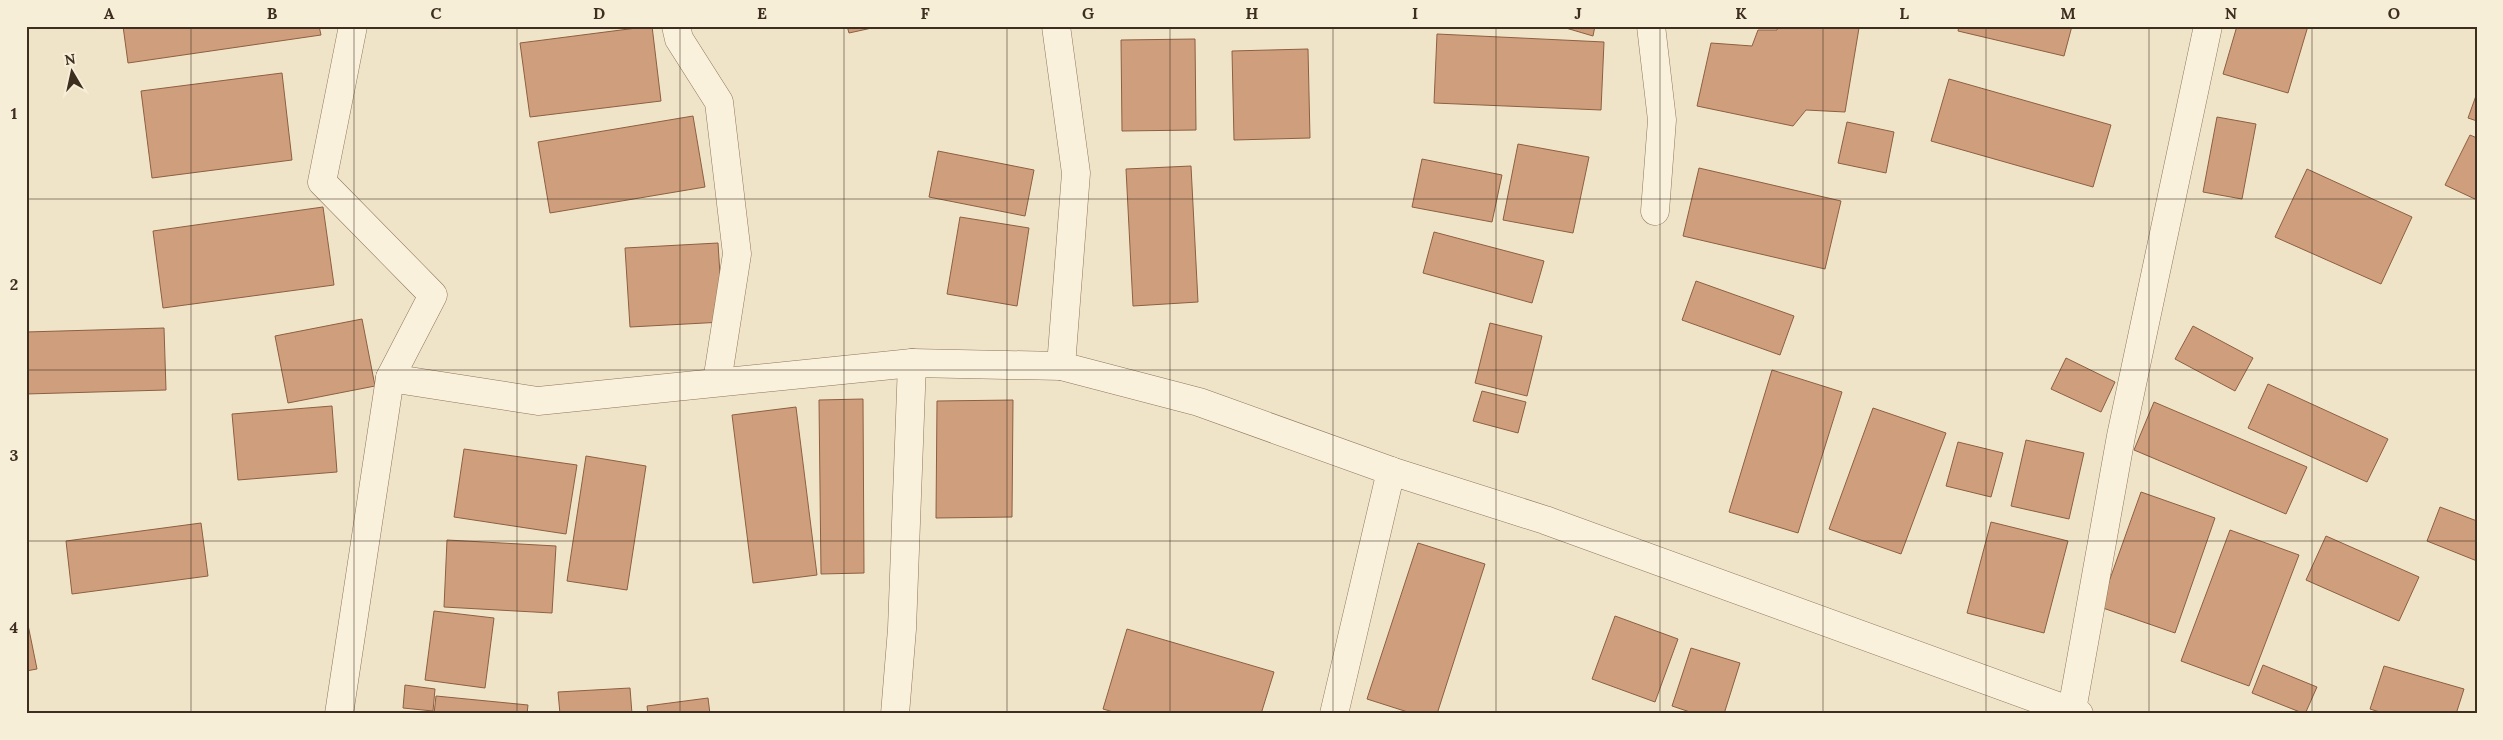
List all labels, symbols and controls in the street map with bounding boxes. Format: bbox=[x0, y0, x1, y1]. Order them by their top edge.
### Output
text: A bbox=[104, 3, 115, 23]
text: B bbox=[267, 3, 278, 23]
text: C bbox=[430, 3, 442, 23]
text: D bbox=[593, 3, 605, 23]
text: E bbox=[757, 3, 767, 23]
text: F bbox=[920, 3, 930, 23]
text: G bbox=[1082, 3, 1094, 23]
text: H bbox=[1246, 3, 1259, 23]
text: I bbox=[1412, 3, 1418, 23]
text: J bbox=[1574, 3, 1582, 23]
text: K bbox=[1735, 3, 1747, 23]
text: L bbox=[1899, 3, 1909, 23]
text: M bbox=[2060, 3, 2076, 23]
text: N bbox=[2225, 3, 2237, 23]
text: O bbox=[2388, 3, 2400, 23]
north arrow bbox=[48, 48, 98, 98]
text: N bbox=[63, 49, 77, 69]
text: 1 bbox=[11, 103, 17, 123]
text: 2 bbox=[10, 274, 18, 294]
text: 3 bbox=[10, 445, 19, 465]
text: 4 bbox=[10, 617, 19, 637]

